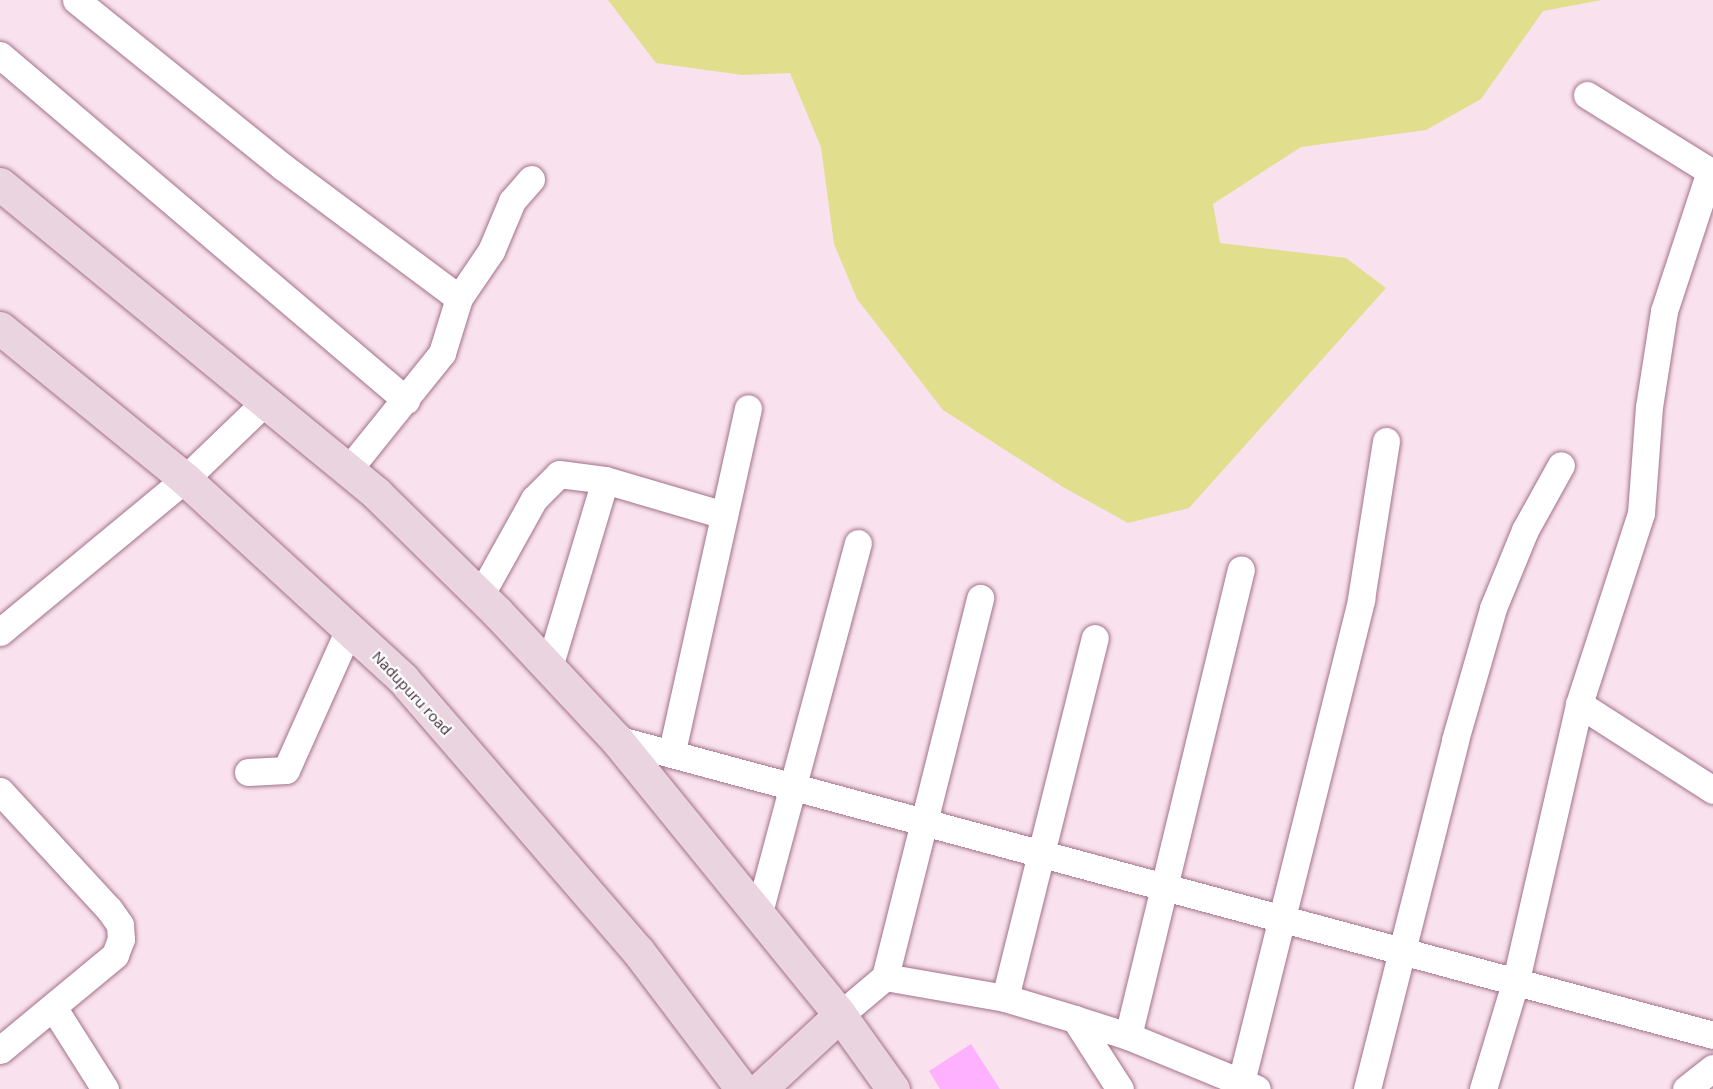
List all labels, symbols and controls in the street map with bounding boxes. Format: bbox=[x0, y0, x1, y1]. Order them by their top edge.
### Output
street label: Nadupuru road bbox=[368, 647, 456, 739]

